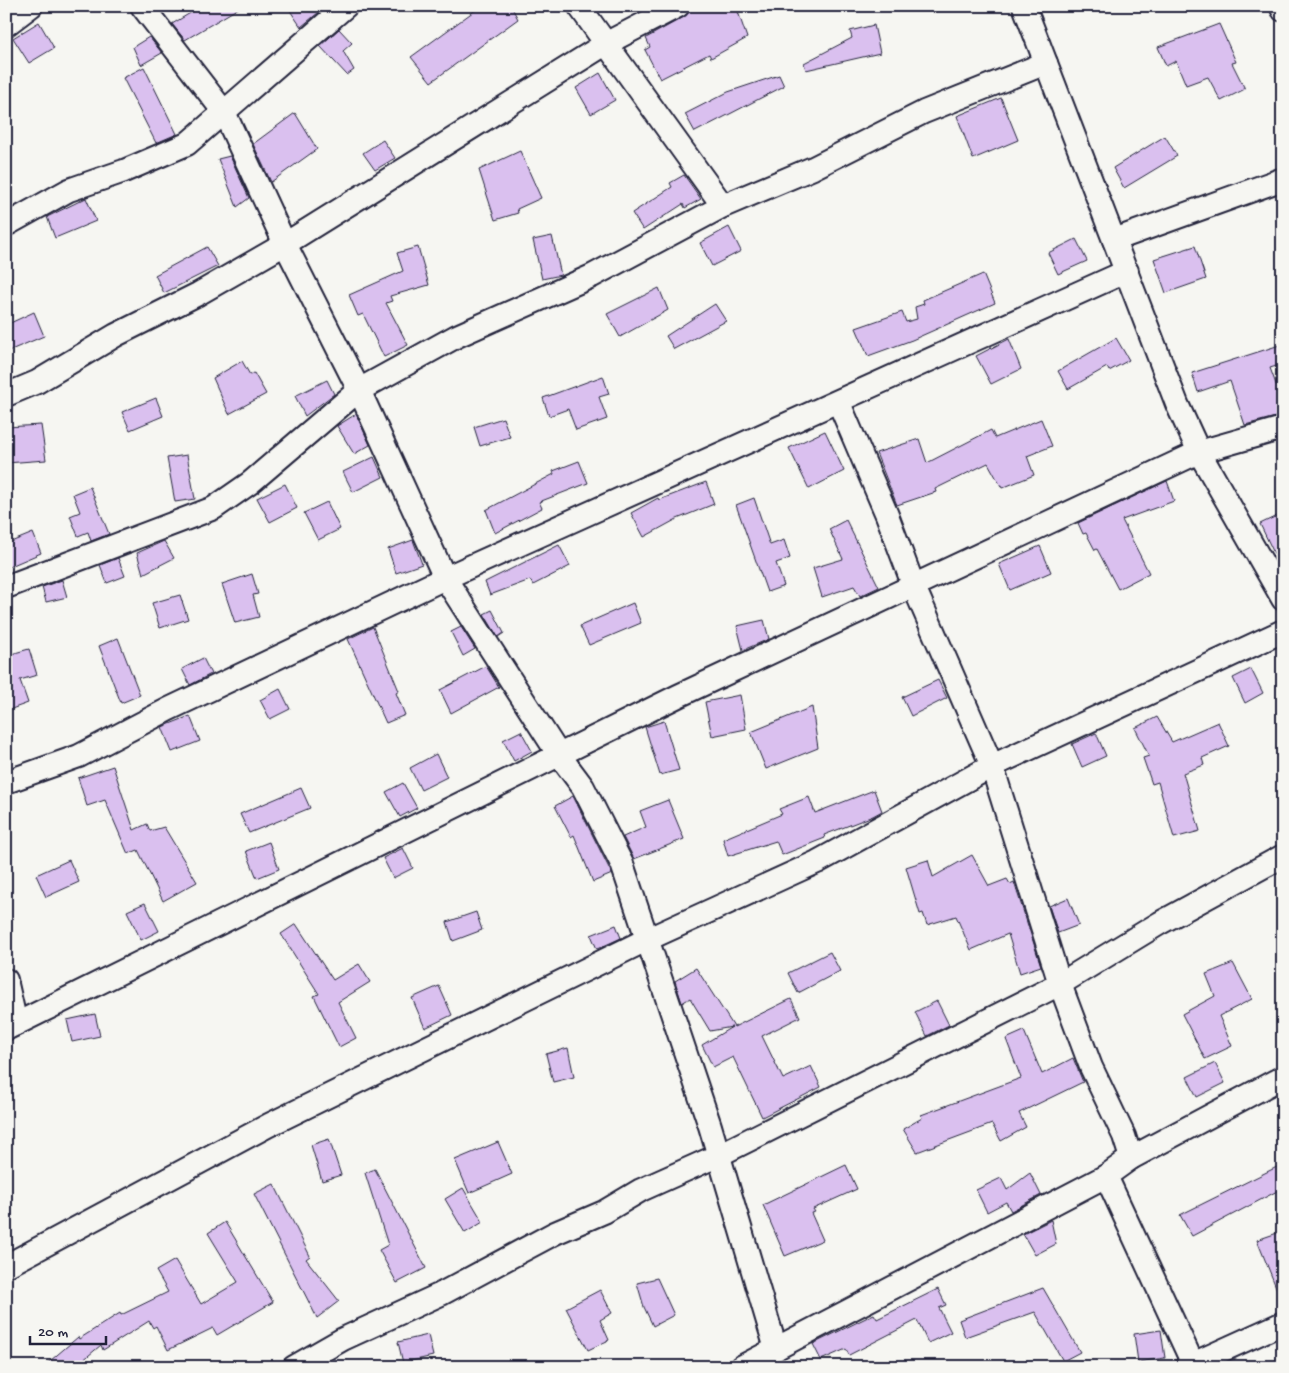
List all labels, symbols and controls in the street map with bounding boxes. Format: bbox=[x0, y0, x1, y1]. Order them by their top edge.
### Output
scale bar bbox=[30, 1313, 106, 1345]
text: 20 m bbox=[38, 1324, 68, 1342]

